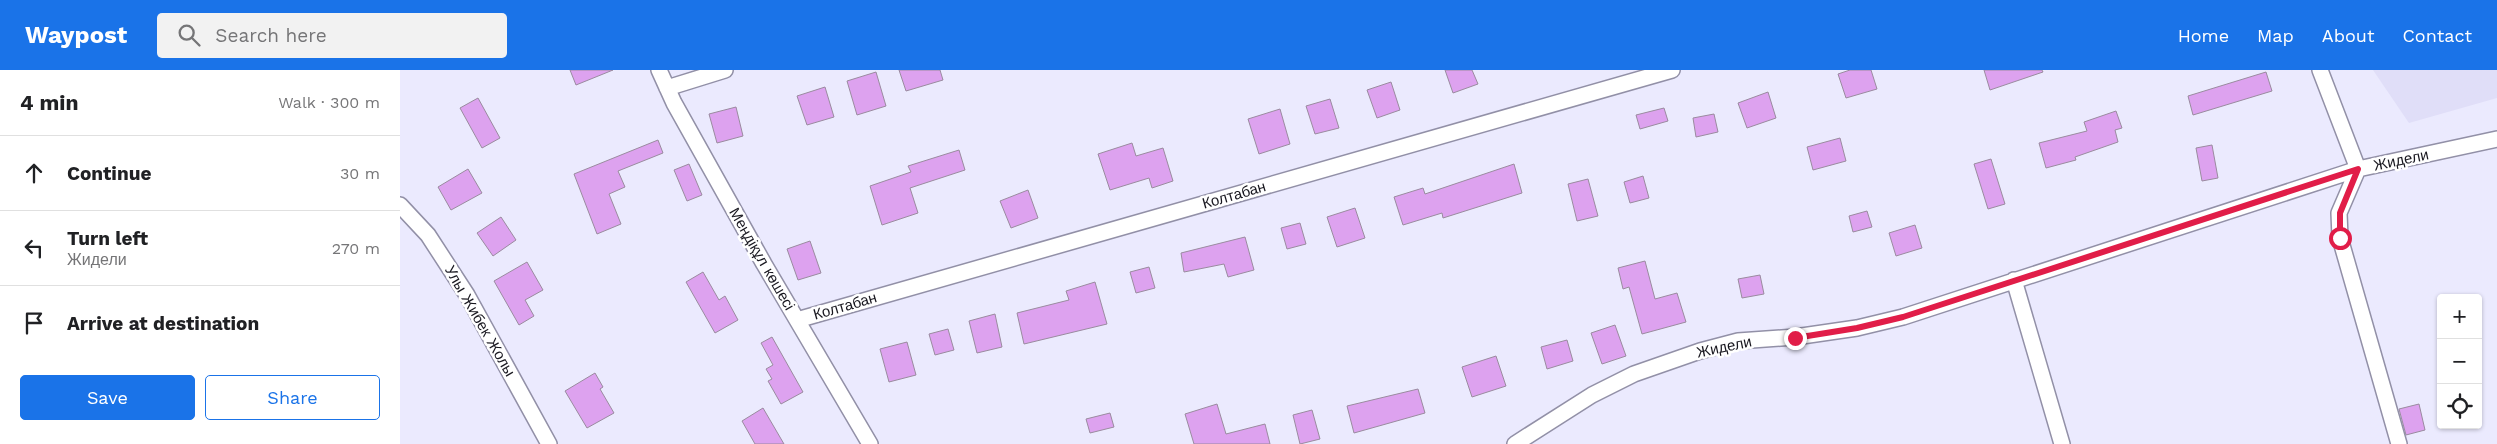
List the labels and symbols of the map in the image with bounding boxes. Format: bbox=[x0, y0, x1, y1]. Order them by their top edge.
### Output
street label: Жидели bbox=[2372, 145, 2430, 175]
street label: Колтабан bbox=[1200, 177, 1268, 213]
street label: Меңдіқұл көшесі bbox=[725, 205, 799, 313]
route start bbox=[2329, 227, 2352, 250]
street label: Улы Жибек Жолы bbox=[441, 262, 519, 380]
street label: Колтабан bbox=[811, 288, 879, 324]
route end bbox=[1784, 327, 1807, 350]
street label: Жидели bbox=[1695, 332, 1753, 362]

